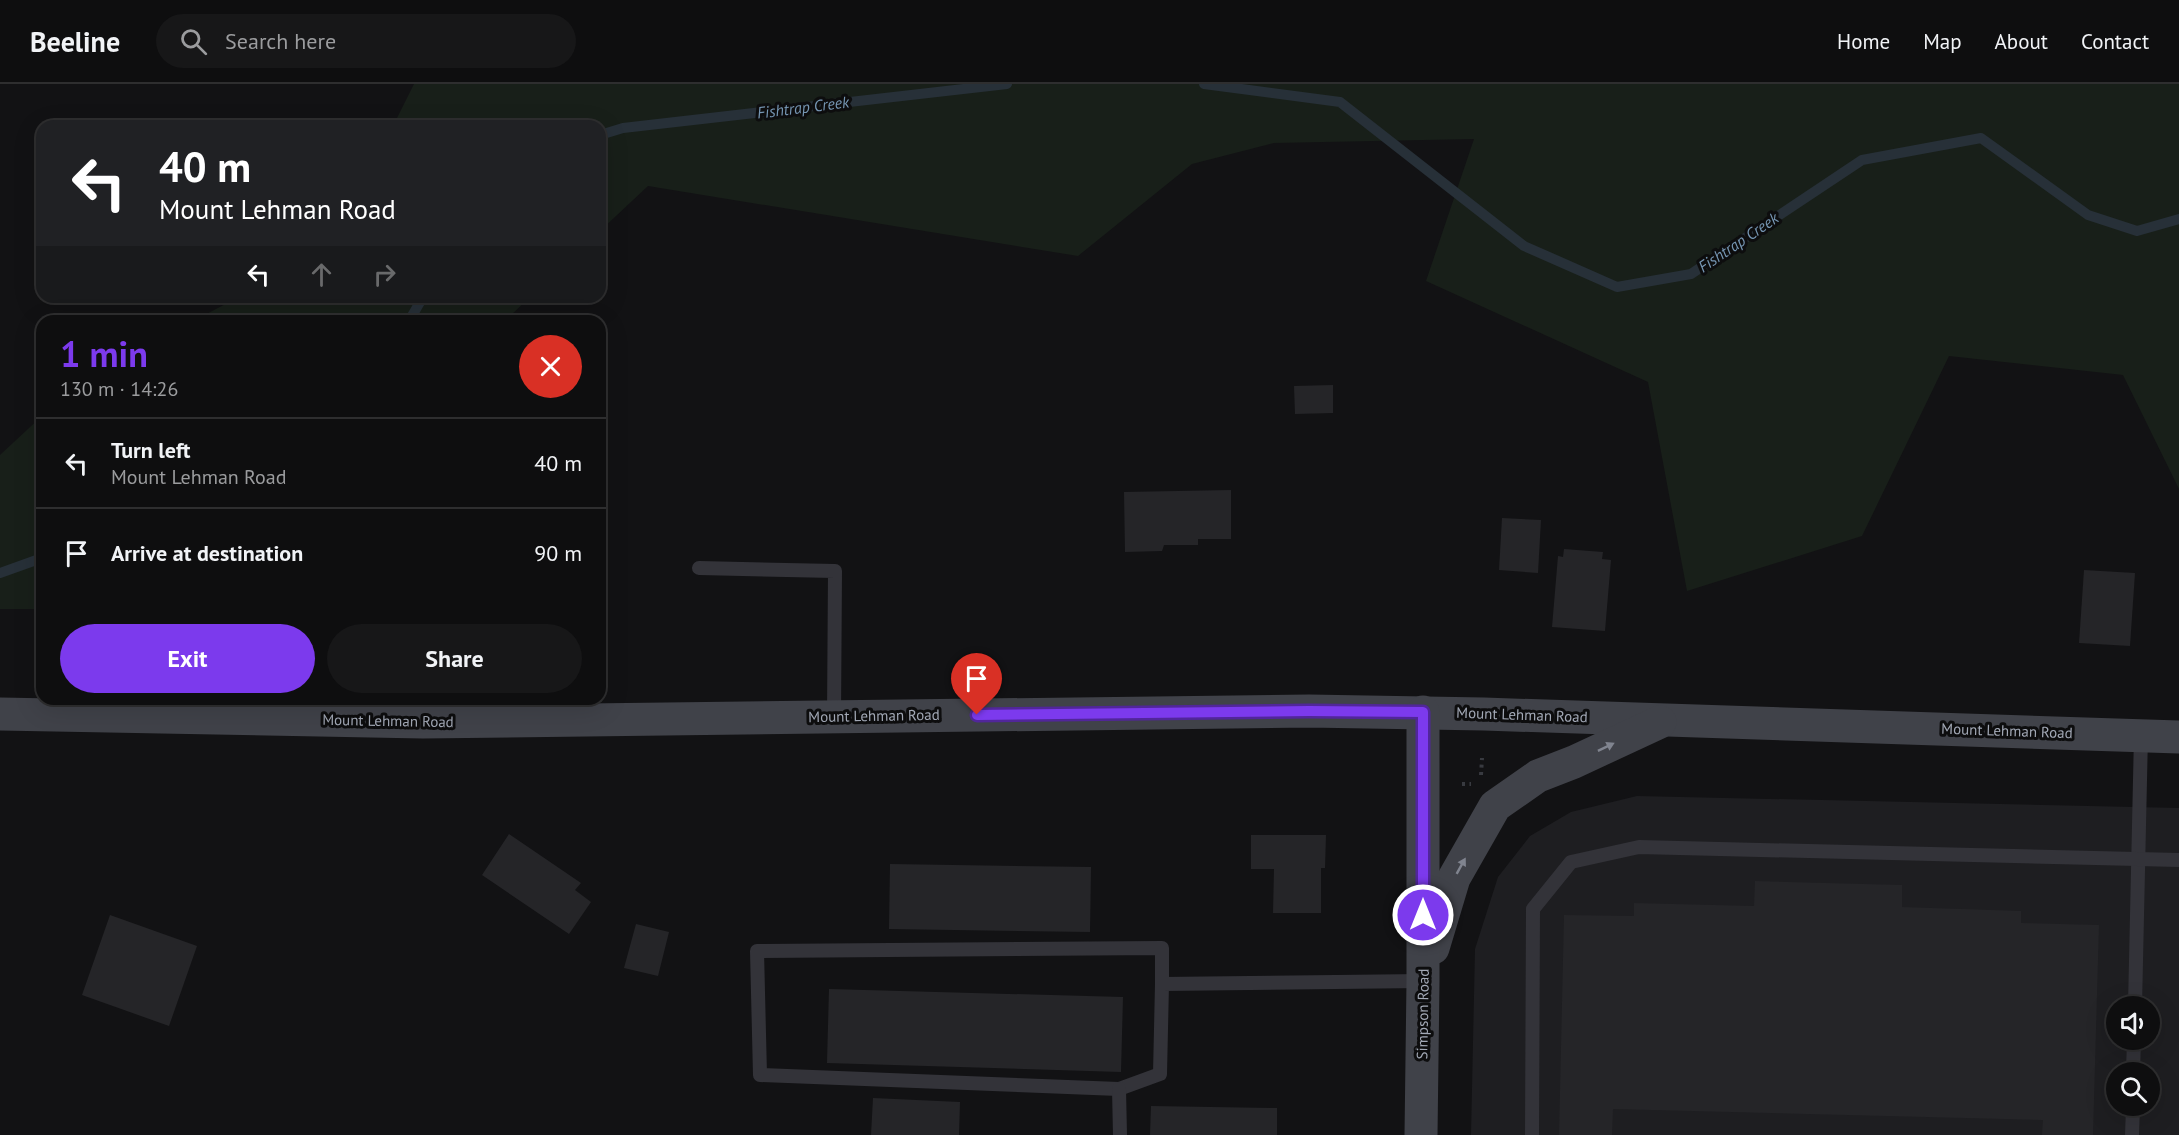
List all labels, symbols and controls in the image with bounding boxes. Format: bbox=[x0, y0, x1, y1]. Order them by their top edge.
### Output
search box bbox=[156, 14, 576, 68]
text: Beeline bbox=[30, 23, 120, 60]
icon: search bbox=[177, 25, 210, 58]
text: Search here bbox=[225, 27, 336, 55]
text: Home bbox=[1837, 28, 1890, 55]
text: Map bbox=[1923, 28, 1962, 55]
text: About bbox=[1995, 28, 2048, 55]
text: Contact bbox=[2081, 28, 2149, 55]
water label: Fishtrap Creek bbox=[756, 91, 851, 123]
text: 40 m bbox=[159, 139, 251, 194]
icon: left bbox=[60, 144, 138, 222]
text: Mount Lehman Road bbox=[159, 192, 396, 226]
water label: Fishtrap Creek bbox=[1694, 207, 1783, 276]
icon: left bbox=[242, 258, 275, 291]
icon: ahead bbox=[305, 258, 338, 291]
icon: right bbox=[368, 258, 401, 291]
text: 1 min bbox=[60, 330, 148, 377]
button: close bbox=[519, 335, 582, 398]
text: 130 m · 14:26 bbox=[60, 376, 178, 402]
text: Turn left bbox=[111, 436, 191, 464]
icon: left bbox=[60, 447, 93, 480]
text: 40 m bbox=[534, 449, 582, 477]
text: Mount Lehman Road bbox=[111, 464, 286, 490]
icon: arrive bbox=[60, 537, 93, 570]
text: Arrive at destination bbox=[111, 539, 303, 567]
text: 90 m bbox=[534, 539, 582, 567]
button: Exit bbox=[60, 624, 315, 693]
button: Share bbox=[327, 624, 582, 693]
pin bbox=[951, 653, 1002, 715]
icon: arrive bbox=[960, 662, 993, 695]
street label: Mount Lehman Road bbox=[1456, 703, 1588, 726]
street label: Mount Lehman Road bbox=[808, 705, 940, 726]
street label: Mount Lehman Road bbox=[322, 710, 454, 731]
street label: Mount Lehman Road bbox=[1941, 719, 2073, 742]
one-way arrow bbox=[1597, 743, 1614, 752]
one-way arrow bbox=[1456, 857, 1466, 874]
position arrow bbox=[1391, 883, 1455, 947]
street label: Simpson Road bbox=[1412, 969, 1433, 1059]
map controls bbox=[2106, 996, 2160, 1116]
button: sound bbox=[2106, 996, 2160, 1050]
button: search bbox=[2106, 1062, 2160, 1116]

